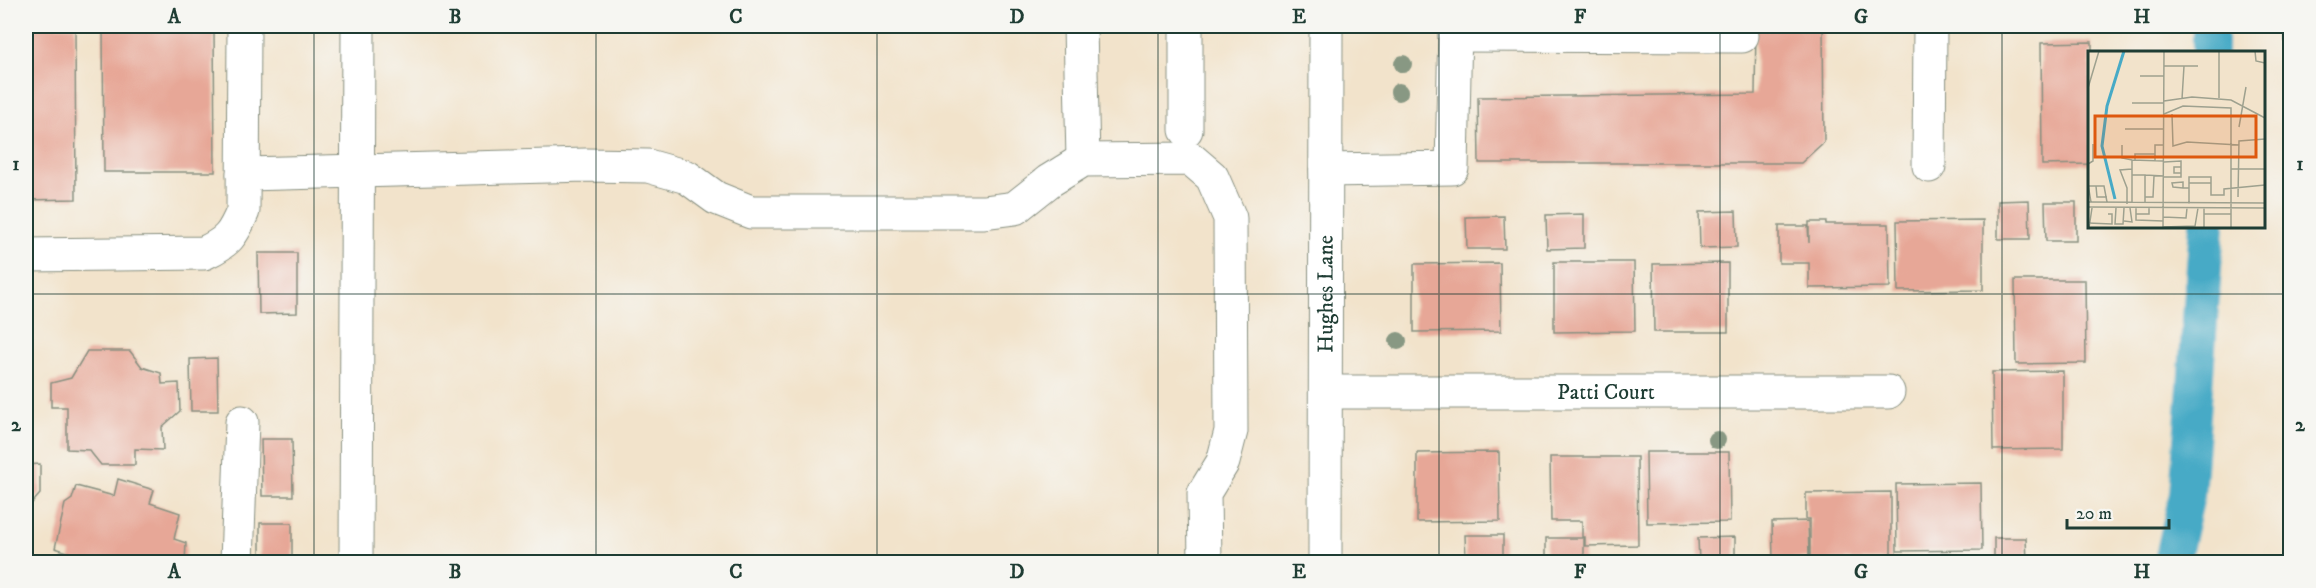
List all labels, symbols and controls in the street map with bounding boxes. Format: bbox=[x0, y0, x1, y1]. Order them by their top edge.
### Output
text: A bbox=[167, 5, 182, 30]
text: B bbox=[449, 5, 461, 30]
text: C bbox=[729, 5, 743, 30]
text: D bbox=[1010, 5, 1025, 30]
text: E bbox=[1292, 5, 1306, 30]
text: F bbox=[1574, 5, 1587, 30]
text: G bbox=[1854, 5, 1868, 30]
text: H bbox=[2134, 5, 2151, 30]
inset map bbox=[2088, 51, 2265, 228]
text: 1 bbox=[12, 152, 20, 177]
text: 1 bbox=[2296, 152, 2304, 177]
street label: Hughes Lane bbox=[1312, 235, 1339, 353]
street label: Patti Court bbox=[1557, 379, 1655, 406]
text: 2 bbox=[11, 413, 22, 438]
text: 2 bbox=[2295, 413, 2306, 438]
scale bar bbox=[2067, 492, 2169, 530]
text: 20 m bbox=[2076, 503, 2112, 525]
text: A bbox=[167, 560, 182, 585]
text: B bbox=[449, 560, 461, 585]
text: C bbox=[729, 560, 743, 585]
text: D bbox=[1010, 560, 1025, 585]
text: E bbox=[1292, 560, 1306, 585]
text: F bbox=[1574, 560, 1587, 585]
text: G bbox=[1854, 560, 1868, 585]
text: H bbox=[2134, 560, 2151, 585]

